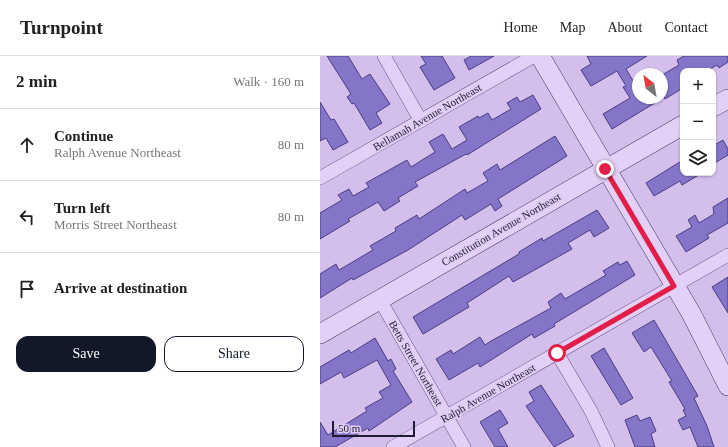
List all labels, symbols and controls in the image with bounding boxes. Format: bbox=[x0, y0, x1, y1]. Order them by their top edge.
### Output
text: Turnpoint bbox=[20, 17, 103, 38]
text: Home bbox=[504, 20, 538, 35]
text: Map bbox=[560, 20, 585, 35]
text: About bbox=[607, 20, 642, 35]
text: Contact bbox=[664, 20, 708, 35]
north arrow bbox=[632, 68, 668, 104]
map controls bbox=[680, 68, 716, 176]
button: + bbox=[680, 68, 716, 104]
text: 2 min bbox=[16, 72, 57, 91]
text: Walk · 160 m bbox=[233, 74, 304, 89]
street label: Bellamah Avenue Northeast bbox=[371, 81, 483, 153]
button: − bbox=[680, 104, 716, 140]
text: Continue bbox=[54, 128, 113, 144]
icon: ahead bbox=[16, 134, 38, 156]
text: 80 m bbox=[278, 137, 304, 152]
button: layers bbox=[680, 140, 716, 176]
text: Ralph Avenue Northeast bbox=[54, 145, 181, 160]
route end bbox=[596, 160, 614, 178]
street label: Constitution Avenue Northeast bbox=[439, 190, 563, 268]
text: Turn left bbox=[54, 200, 111, 216]
icon: left bbox=[16, 206, 38, 228]
text: 80 m bbox=[278, 209, 304, 224]
text: Morris Street Northeast bbox=[54, 217, 177, 232]
icon: arrive bbox=[16, 278, 38, 300]
text: Arrive at destination bbox=[54, 280, 187, 296]
street label: Betts Street Northeast bbox=[387, 318, 445, 408]
button: Save bbox=[16, 336, 156, 372]
button: Share bbox=[164, 336, 304, 372]
route start bbox=[548, 344, 566, 362]
street label: Ralph Avenue Northeast bbox=[439, 361, 537, 425]
scale bar bbox=[332, 419, 415, 438]
text: 50 m bbox=[338, 422, 360, 434]

